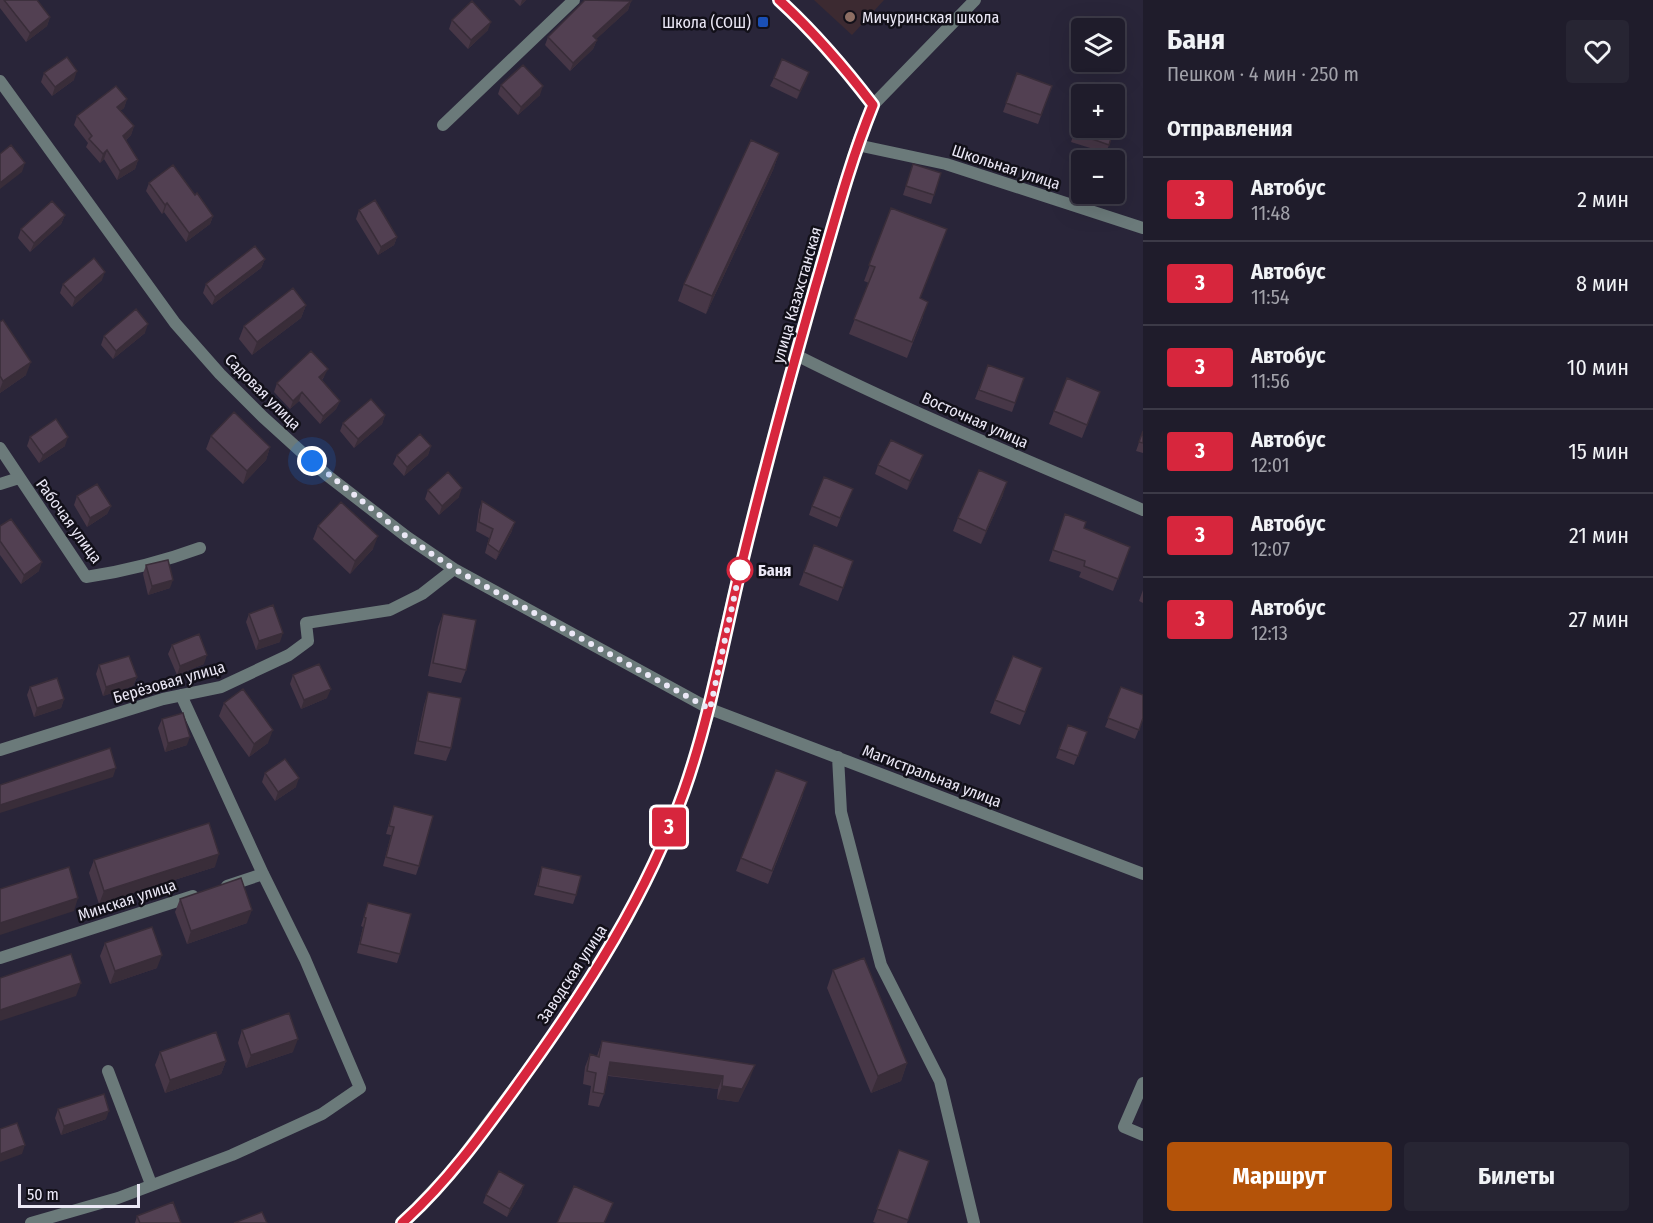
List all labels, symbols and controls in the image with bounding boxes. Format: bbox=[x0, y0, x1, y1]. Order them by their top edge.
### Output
place label: Мичуринская школа bbox=[862, 8, 1000, 27]
marker: Мичуринская школа bbox=[843, 10, 857, 24]
place label: Школа (СОШ) bbox=[662, 13, 751, 32]
marker: Школа (СОШ) bbox=[756, 15, 770, 29]
map controls bbox=[1071, 18, 1125, 204]
button: layers bbox=[1071, 18, 1125, 72]
button: heart bbox=[1566, 20, 1629, 83]
text: Баня bbox=[1167, 23, 1225, 56]
text: Пешком · 4 мин · 250 m bbox=[1167, 62, 1359, 86]
button: + bbox=[1071, 84, 1125, 138]
text: Отправления bbox=[1167, 115, 1293, 142]
street label: Школьная улица bbox=[950, 141, 1063, 193]
button: − bbox=[1071, 150, 1125, 204]
text: Автобус bbox=[1251, 174, 1326, 201]
text: 3 bbox=[1195, 186, 1205, 212]
text: 2 мин bbox=[1577, 186, 1629, 213]
text: 11:48 bbox=[1251, 201, 1290, 225]
street label: улица Казахстанская bbox=[768, 225, 826, 365]
text: Автобус bbox=[1251, 258, 1326, 285]
text: 3 bbox=[1195, 270, 1205, 296]
text: 8 мин bbox=[1576, 270, 1629, 297]
text: 11:54 bbox=[1251, 285, 1290, 309]
text: Автобус bbox=[1251, 342, 1326, 369]
street label: Садовая улица bbox=[221, 350, 305, 434]
text: 3 bbox=[1195, 354, 1205, 380]
text: 10 мин bbox=[1567, 354, 1629, 381]
text: 11:56 bbox=[1251, 369, 1290, 393]
street label: Восточная улица bbox=[919, 388, 1031, 452]
text: Автобус bbox=[1251, 426, 1326, 453]
text: 3 bbox=[1195, 438, 1205, 464]
text: 15 мин bbox=[1568, 438, 1629, 465]
your location bbox=[297, 446, 327, 476]
text: 12:01 bbox=[1251, 453, 1290, 477]
street label: Рабочая улица bbox=[32, 475, 106, 567]
text: Автобус bbox=[1251, 510, 1326, 537]
text: 3 bbox=[1195, 522, 1205, 548]
text: 21 мин bbox=[1569, 522, 1629, 549]
text: 12:07 bbox=[1251, 537, 1290, 561]
marker: Баня bbox=[727, 557, 753, 583]
place label: Баня bbox=[758, 561, 791, 580]
text: Автобус bbox=[1251, 594, 1326, 621]
text: 3 bbox=[1195, 606, 1205, 632]
text: 27 мин bbox=[1568, 606, 1629, 633]
text: 12:13 bbox=[1251, 621, 1288, 645]
street label: Берёзовая улица bbox=[111, 657, 227, 707]
street label: Магистральная улица bbox=[860, 741, 1004, 811]
line badge: 3 bbox=[650, 808, 688, 846]
text: 3 bbox=[664, 814, 674, 840]
street label: Минская улица bbox=[75, 875, 179, 925]
street label: Заводская улица bbox=[533, 921, 611, 1027]
button: Маршрут bbox=[1167, 1142, 1392, 1211]
button: Билеты bbox=[1404, 1142, 1629, 1211]
scale bar bbox=[18, 1181, 140, 1208]
text: 50 m bbox=[27, 1185, 59, 1204]

